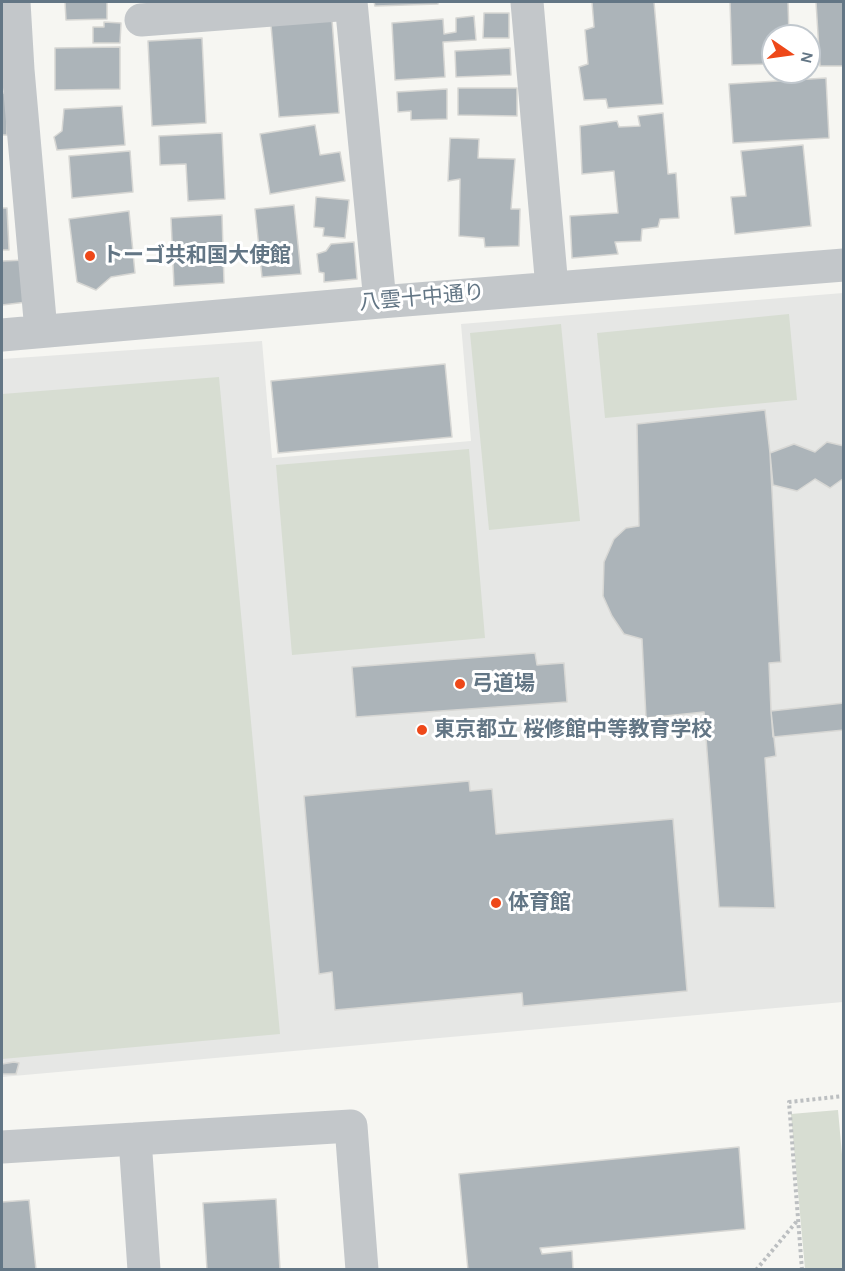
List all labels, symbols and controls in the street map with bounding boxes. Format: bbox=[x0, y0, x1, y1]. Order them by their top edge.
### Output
north arrow bbox=[761, 24, 821, 84]
text: N bbox=[797, 50, 818, 65]
place label: トーゴ共和国大使館 bbox=[102, 243, 291, 269]
marker: トーゴ共和国大使館 bbox=[83, 249, 97, 263]
street label: 八雲十中通り bbox=[358, 280, 486, 316]
place label: 弓道場 bbox=[472, 671, 535, 697]
marker: 弓道場 bbox=[453, 677, 467, 691]
place label: 東京都立 桜修館中等教育学校 bbox=[434, 717, 712, 743]
marker: 東京都立 桜修館中等教育学校 bbox=[415, 723, 429, 737]
place label: 体育館 bbox=[508, 890, 571, 916]
marker: 体育館 bbox=[489, 896, 503, 910]

